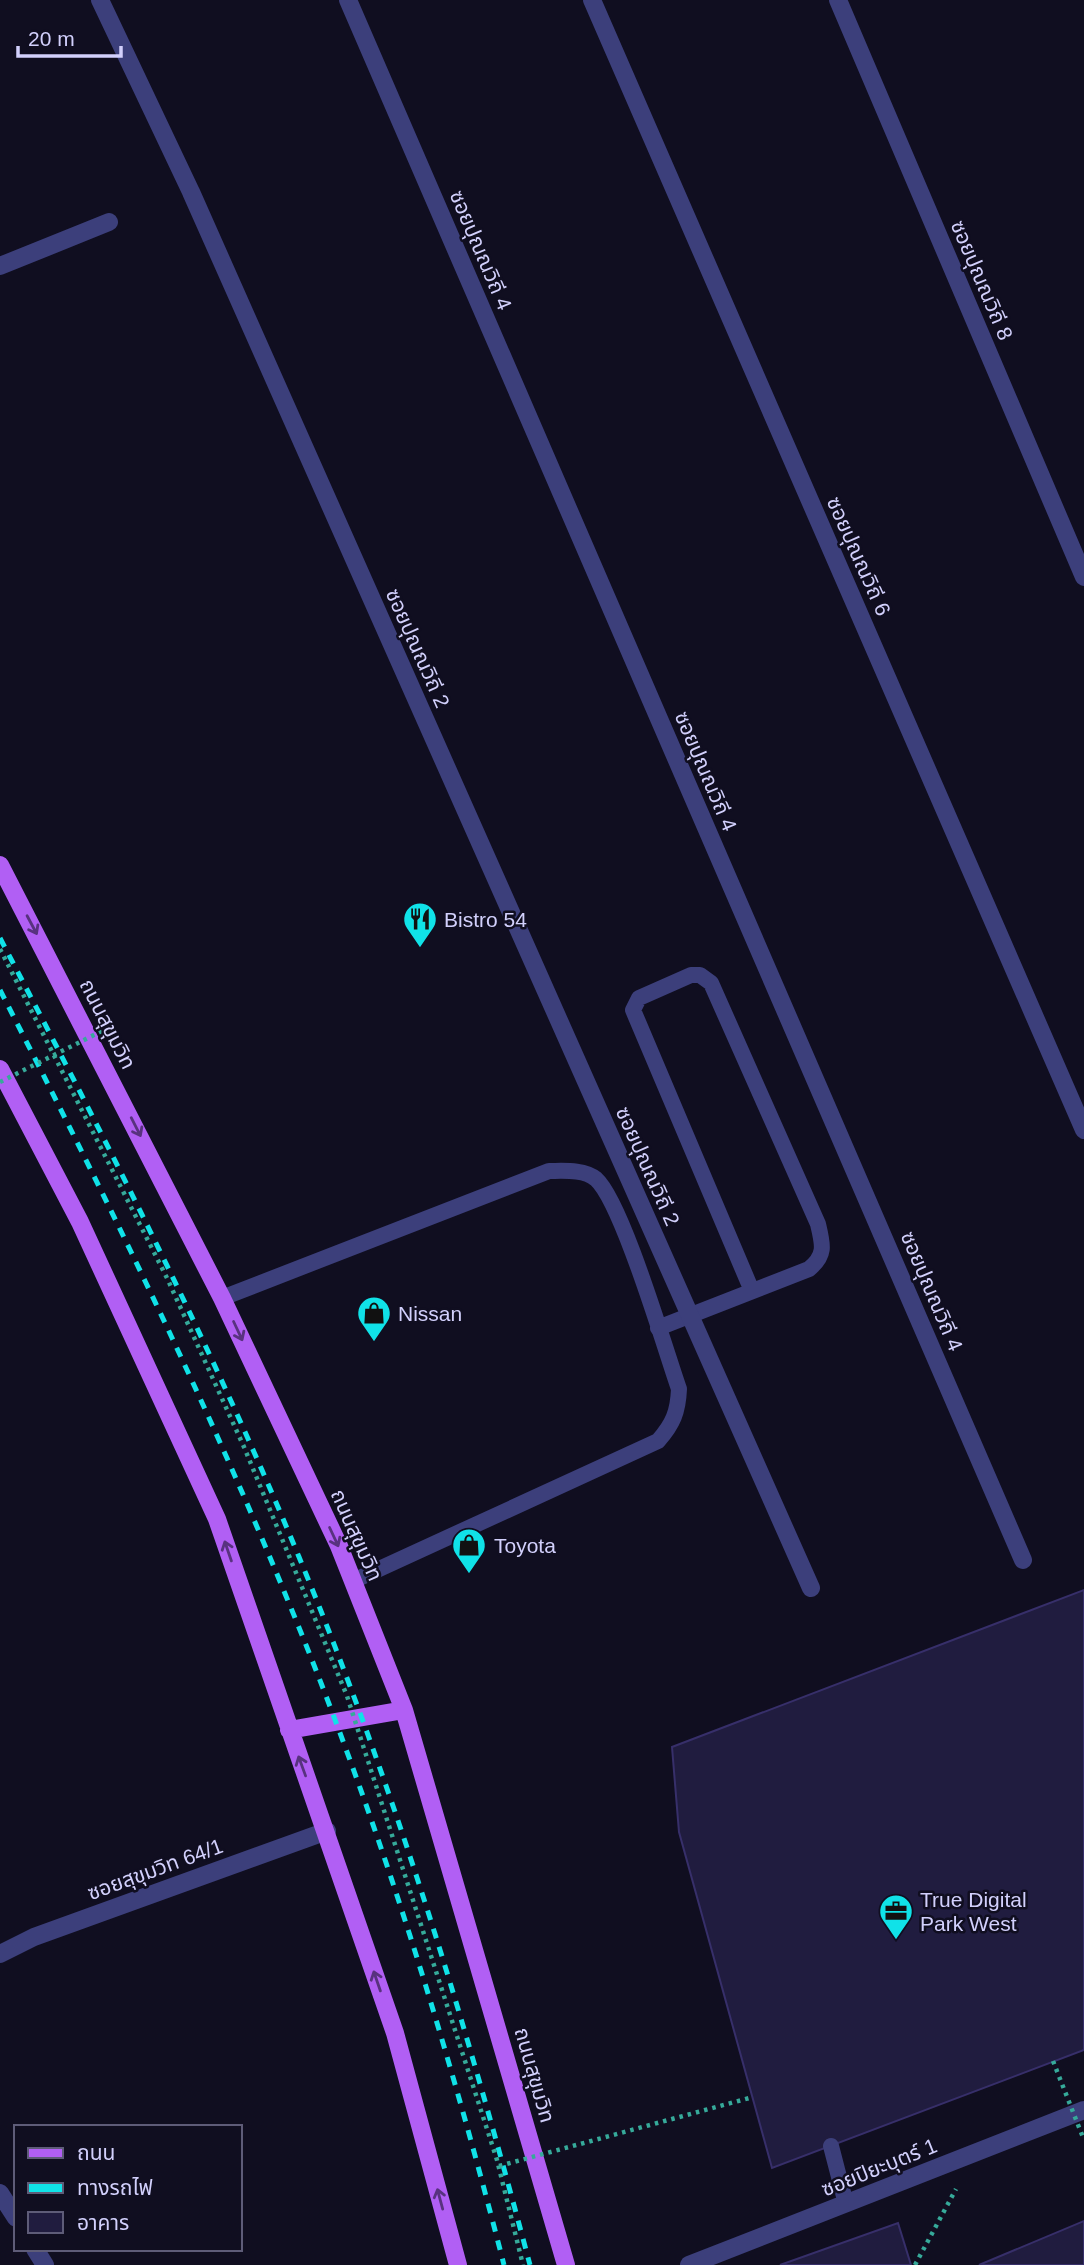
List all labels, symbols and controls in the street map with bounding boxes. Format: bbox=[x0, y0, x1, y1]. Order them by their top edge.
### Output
scale bar bbox=[18, 14, 121, 58]
text: 20 m bbox=[28, 27, 75, 50]
street label: ซอยปุณณวิถี 4 bbox=[444, 187, 517, 314]
street label: ซอยปุณณวิถี 8 bbox=[945, 217, 1018, 344]
street label: ซอยปุณณวิถี 6 bbox=[821, 493, 895, 620]
street label: ซอยปุณณวิถี 2 bbox=[380, 585, 454, 712]
street label: ซอยปุณณวิถี 4 bbox=[669, 708, 742, 835]
restaurant icon: Bistro 54 bbox=[401, 900, 439, 949]
place label: Bistro 54 bbox=[444, 908, 527, 931]
one-way arrow bbox=[25, 914, 39, 935]
street label: ถนนสุขุมวิท bbox=[74, 975, 140, 1074]
street label: ซอยปุณณวิถี 2 bbox=[610, 1103, 684, 1230]
one-way arrow bbox=[129, 1116, 143, 1137]
street label: ซอยปุณณวิถี 4 bbox=[895, 1228, 968, 1355]
shop icon: Nissan bbox=[355, 1294, 393, 1343]
place label: Nissan bbox=[398, 1302, 462, 1325]
one-way arrow bbox=[231, 1320, 245, 1341]
street label: ถนนสุขุมวิท bbox=[325, 1486, 387, 1585]
one-way arrow bbox=[328, 1526, 341, 1547]
shop icon: Toyota bbox=[450, 1526, 488, 1575]
place label: Toyota bbox=[494, 1534, 556, 1557]
one-way arrow bbox=[221, 1540, 233, 1562]
one-way arrow bbox=[295, 1755, 308, 1777]
street label: ซอยสุขุมวิท 64/1 bbox=[84, 1834, 227, 1906]
place label: True Digital Park West bbox=[920, 1888, 1027, 1935]
office icon: True Digital Park West bbox=[877, 1892, 915, 1941]
one-way arrow bbox=[370, 1970, 382, 1992]
street label: ถนนสุขุมวิท bbox=[509, 2025, 560, 2126]
legend bbox=[14, 2125, 242, 2251]
street label: ซอยปิยะบุตร์ 1 bbox=[818, 2133, 941, 2202]
text: ถนน bbox=[77, 2141, 115, 2164]
text: ทางรถไฟ bbox=[77, 2176, 153, 2199]
one-way arrow bbox=[433, 2188, 446, 2211]
text: อาคาร bbox=[77, 2211, 129, 2234]

